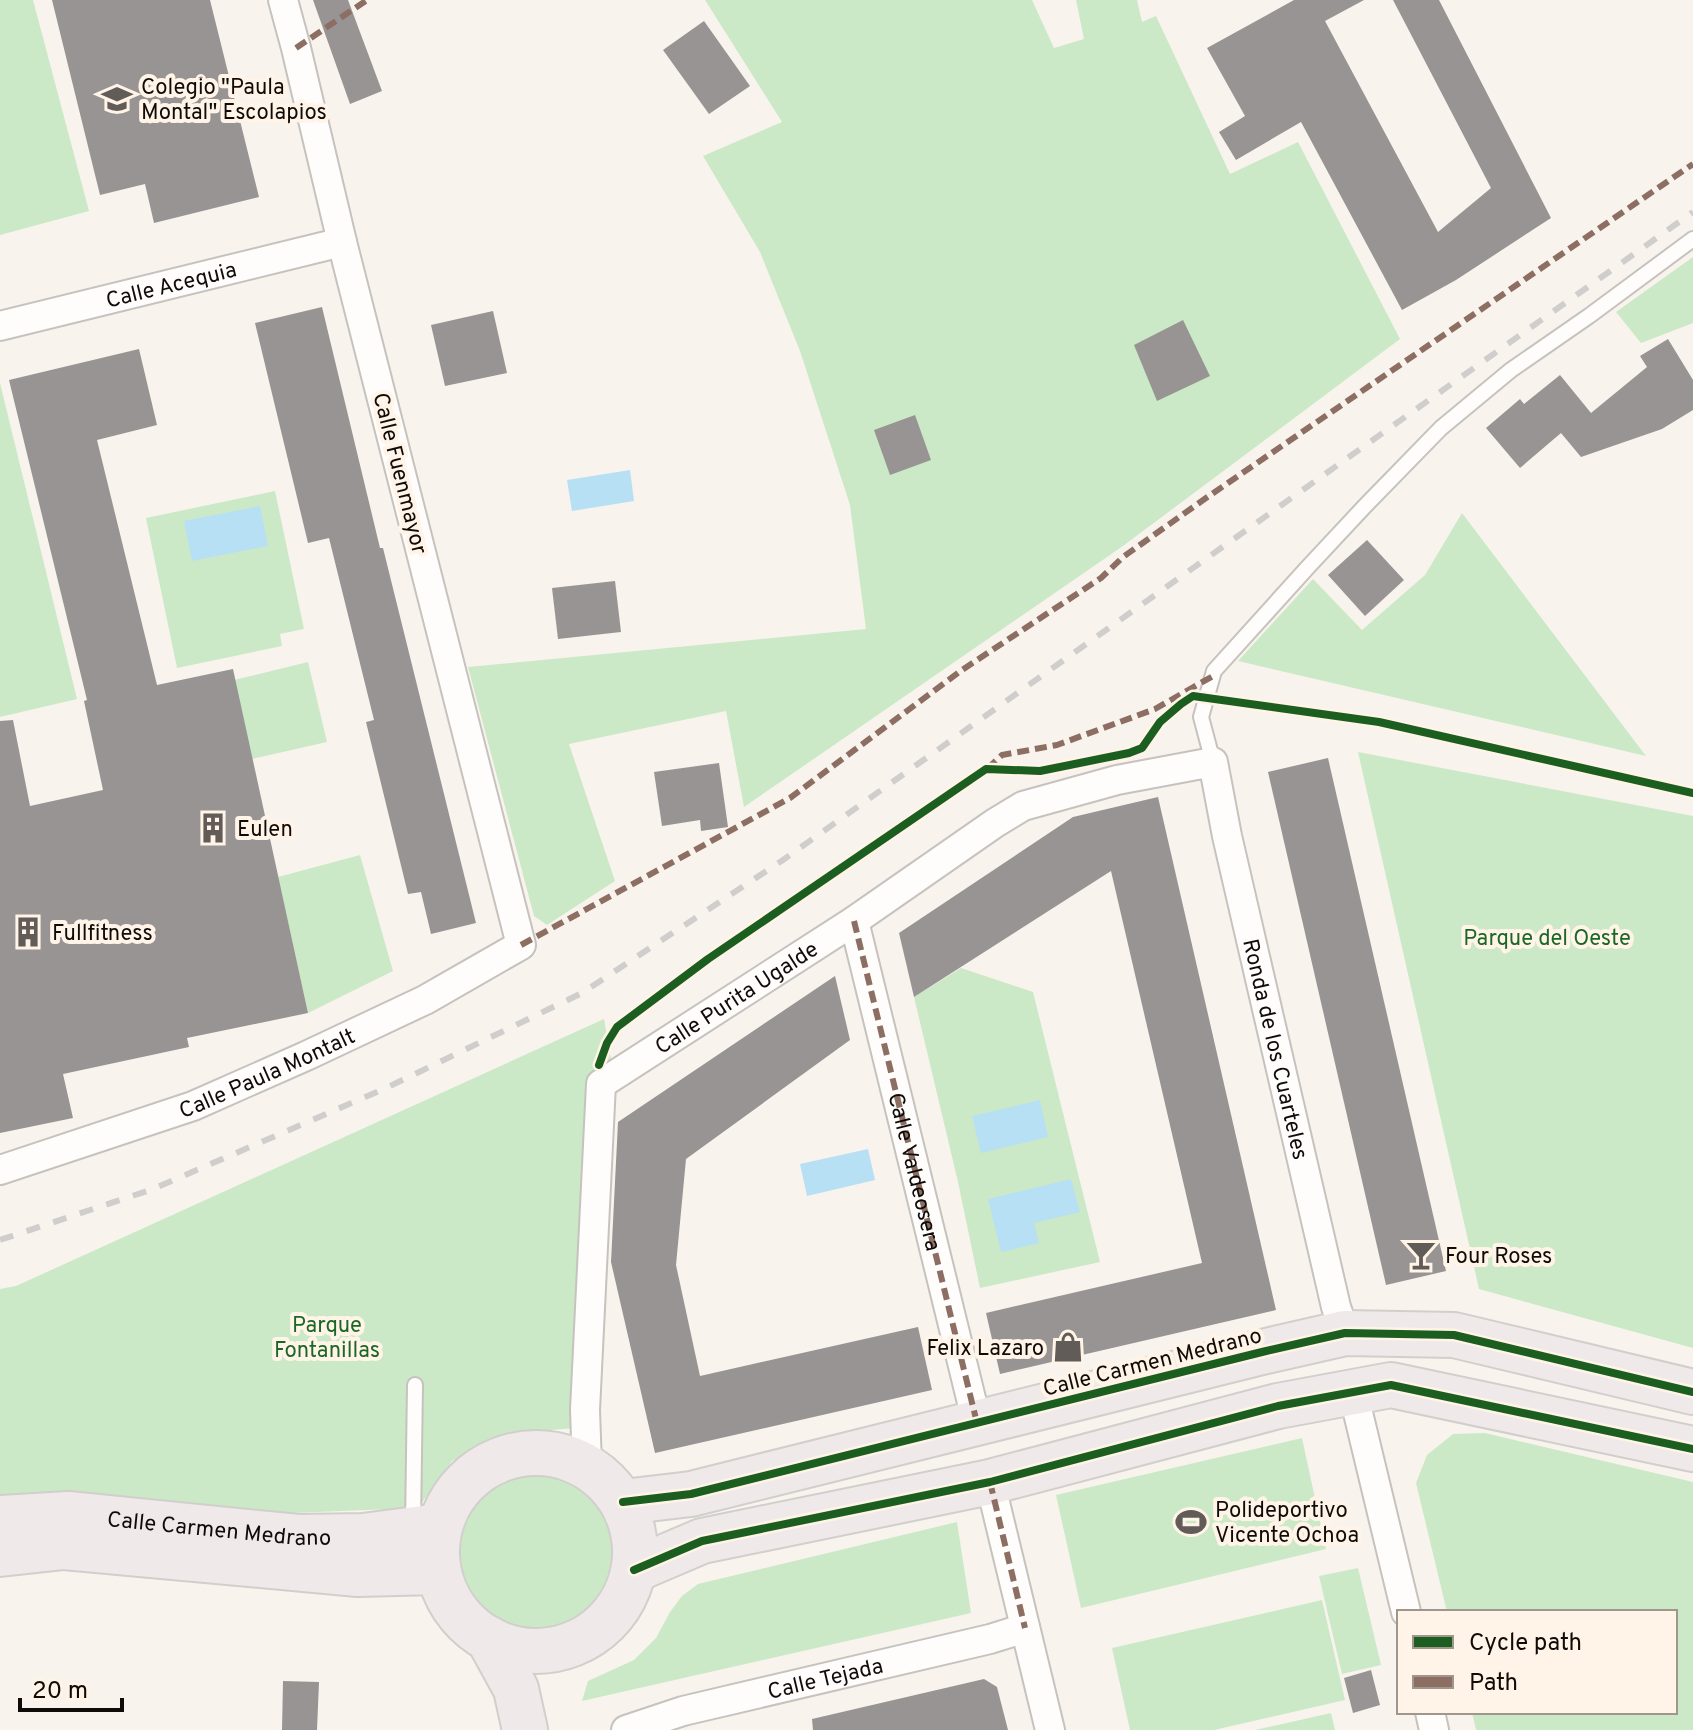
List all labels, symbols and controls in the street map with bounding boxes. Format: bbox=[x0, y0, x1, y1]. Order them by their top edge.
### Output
place label: Colegio "Paula Montal" Escolapios bbox=[141, 75, 327, 127]
school or university icon: Colegio "Paula Montal" Escolapios bbox=[100, 82, 134, 116]
street label: Calle Acequia bbox=[103, 257, 240, 315]
street label: Calle Fuenmayor bbox=[365, 390, 432, 558]
building icon: Eulen bbox=[196, 811, 230, 845]
place label: Eulen bbox=[237, 817, 293, 844]
building icon: Fullfitness bbox=[11, 915, 45, 949]
place label: Fullfitness bbox=[52, 921, 153, 948]
park label: Parque del Oeste bbox=[1463, 926, 1631, 953]
street label: Ronda de los Cuarteles bbox=[1235, 936, 1312, 1163]
street label: Calle Purita Ugalde bbox=[651, 937, 824, 1062]
street label: Calle Paula Montalt bbox=[176, 1024, 360, 1126]
street label: Calle Valdeosera bbox=[881, 1090, 945, 1254]
bar icon: Four Roses bbox=[1404, 1238, 1438, 1272]
place label: Four Roses bbox=[1445, 1244, 1552, 1271]
park label: Parque Fontanillas bbox=[274, 1313, 380, 1365]
street label: Calle Carmen Medrano bbox=[1040, 1323, 1265, 1404]
shop icon: Felix Lazaro bbox=[1051, 1330, 1085, 1364]
place label: Felix Lazaro bbox=[927, 1336, 1044, 1363]
place label: Polideportivo Vicente Ochoa bbox=[1215, 1498, 1359, 1550]
sports icon: Polideportivo Vicente Ochoa bbox=[1174, 1505, 1208, 1539]
street label: Calle Carmen Medrano bbox=[106, 1507, 331, 1553]
legend bbox=[1397, 1610, 1677, 1714]
text: Cycle path bbox=[1469, 1629, 1582, 1659]
street label: Calle Tejada bbox=[765, 1654, 886, 1707]
scale bar bbox=[20, 1662, 122, 1712]
text: Path bbox=[1469, 1669, 1518, 1699]
text: 20 m bbox=[32, 1677, 88, 1707]

